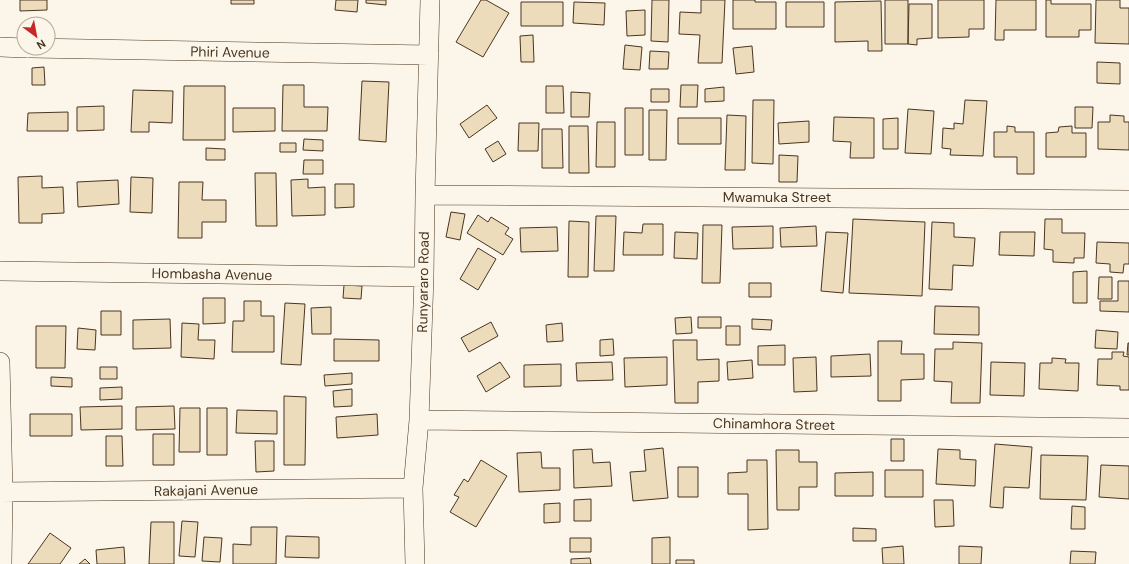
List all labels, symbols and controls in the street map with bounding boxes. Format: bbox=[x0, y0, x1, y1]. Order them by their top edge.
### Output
north arrow bbox=[16, 16, 56, 56]
text: N bbox=[34, 36, 48, 53]
street label: Phiri Avenue bbox=[190, 42, 270, 62]
street label: Mwamuka Street bbox=[723, 188, 831, 206]
street label: Runyararo Road bbox=[413, 231, 433, 333]
street label: Hombasha Avenue bbox=[152, 264, 273, 284]
street label: Chinamhora Street bbox=[713, 414, 835, 434]
street label: Rakajani Avenue bbox=[154, 480, 258, 500]

